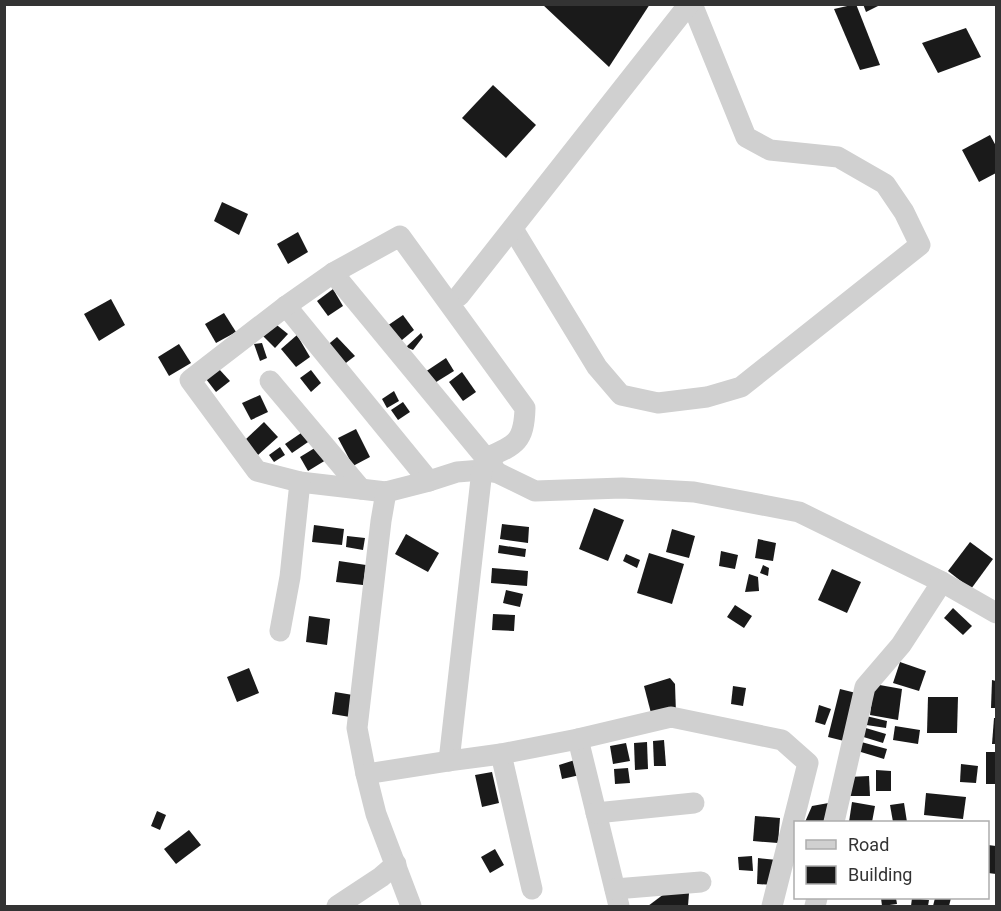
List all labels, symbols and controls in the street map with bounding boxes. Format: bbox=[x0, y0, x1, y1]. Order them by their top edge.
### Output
legend bbox=[794, 821, 989, 899]
text: Road bbox=[848, 834, 889, 855]
text: Building bbox=[848, 864, 912, 885]

